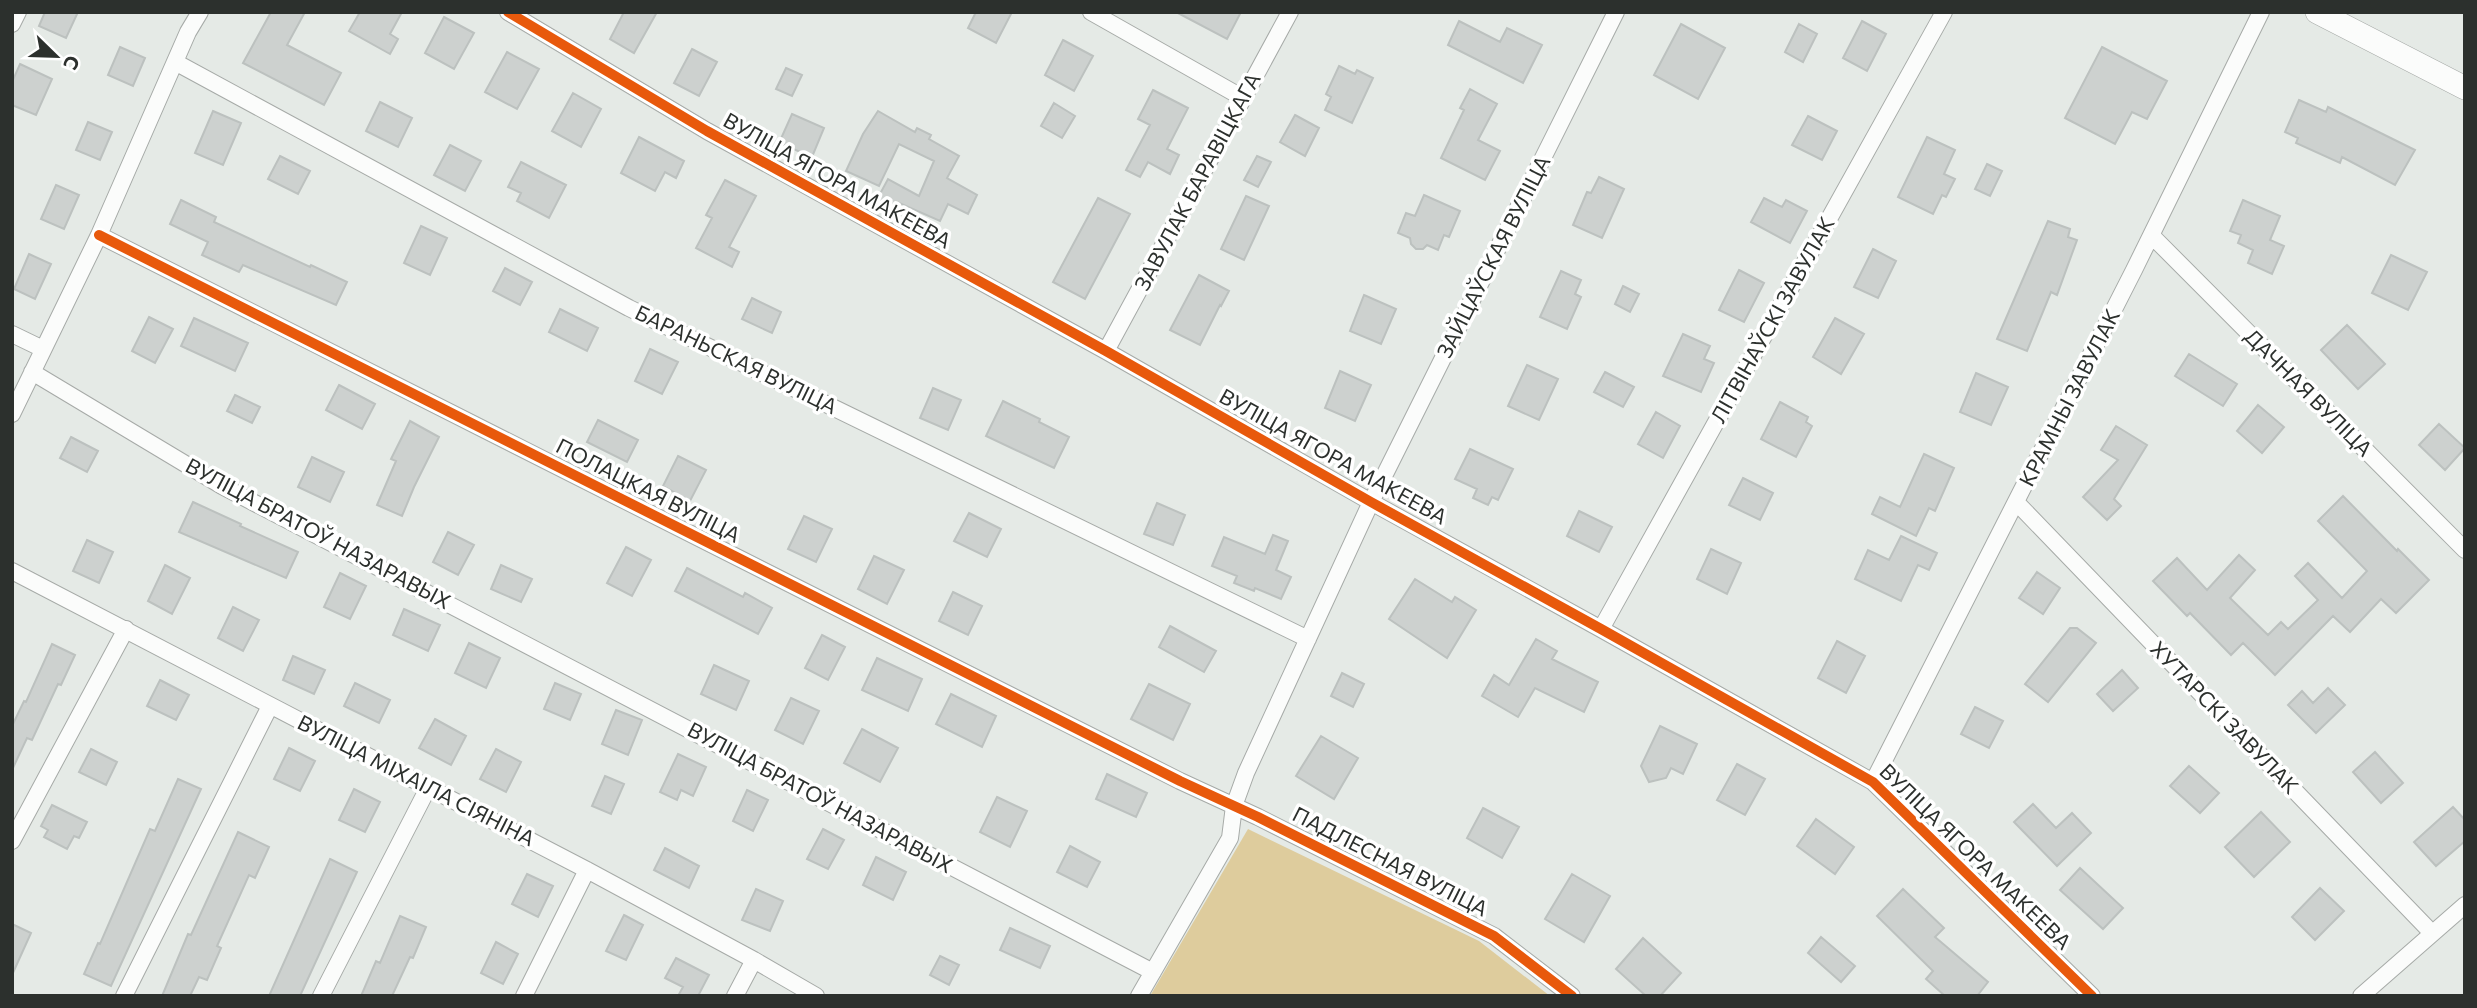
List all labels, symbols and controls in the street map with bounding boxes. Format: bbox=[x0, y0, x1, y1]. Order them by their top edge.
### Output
north arrow bbox=[21, 21, 91, 91]
text: С bbox=[59, 52, 85, 73]
street label: ЗАВУЛАК БАРАВІЦКАГА bbox=[1129, 68, 1265, 294]
street label: ВУЛІЦА ЯГОРА МАКЕЕВА bbox=[720, 107, 956, 253]
street label: ЗАЙЦАЎСКАЯ ВУЛІЦА bbox=[1431, 151, 1555, 362]
street label: ЛІТВІНАЎСКІ ЗАВУЛАК bbox=[1705, 212, 1839, 427]
street label: БАРАНЬСКАЯ ВУЛІЦА bbox=[632, 299, 842, 418]
street label: КРАМНЫ ЗАВУЛАК bbox=[2013, 305, 2124, 490]
street label: ДАЧНАЯ ВУЛІЦА bbox=[2240, 323, 2378, 461]
street label: ВУЛІЦА ЯГОРА МАКЕЕВА bbox=[1216, 383, 1452, 529]
street label: ПОЛАЦКАЯ ВУЛІЦА bbox=[552, 432, 745, 547]
street label: ВУЛІЦА БРАТОЎ НАЗАРАВЫХ bbox=[182, 452, 456, 613]
street label: ХУТАРСКІ ЗАВУЛАК bbox=[2146, 635, 2304, 798]
street label: ВУЛІЦА МІХАІЛА СІЯНІНА bbox=[294, 709, 539, 850]
street label: ВУЛІЦА БРАТОЎ НАЗАРАВЫХ bbox=[684, 716, 958, 877]
street label: ВУЛІЦА ЯГОРА МАКЕЕВА bbox=[1875, 758, 2077, 954]
street label: ПАДЛЕСНАЯ ВУЛІЦА bbox=[1289, 801, 1492, 921]

